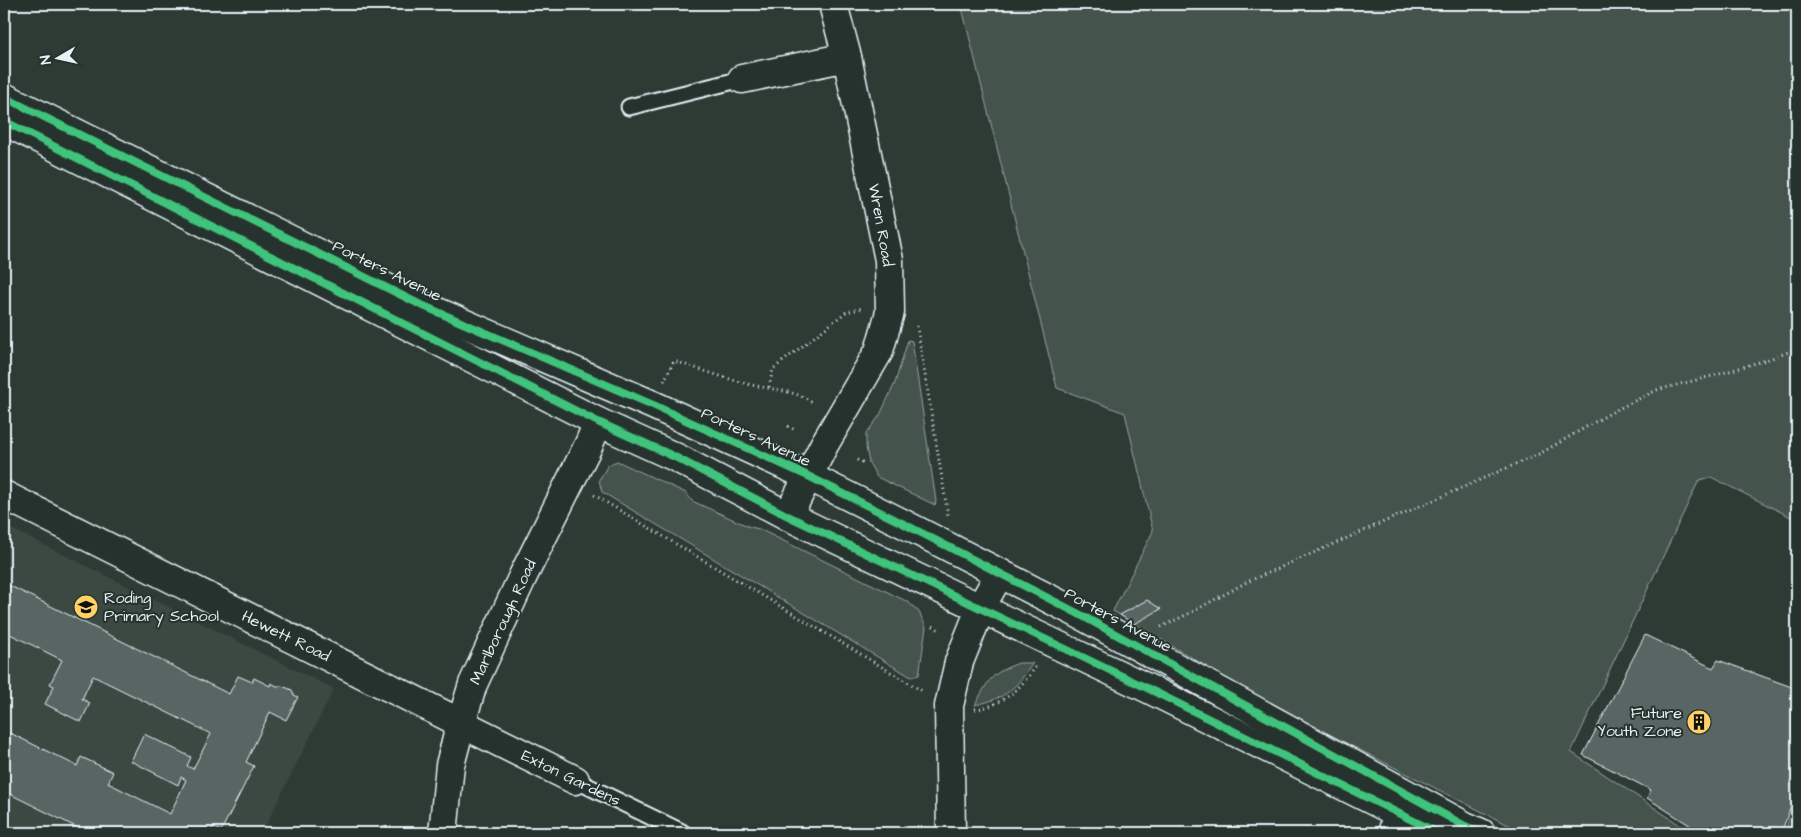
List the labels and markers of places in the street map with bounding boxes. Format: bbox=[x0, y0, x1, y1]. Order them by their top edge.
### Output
place label: Roding Primary School bbox=[104, 587, 219, 628]
school or university icon: Roding Primary School bbox=[73, 594, 99, 620]
place label: Future Youth Zone bbox=[1597, 702, 1682, 742]
building icon: Future Youth Zone bbox=[1686, 709, 1712, 735]

